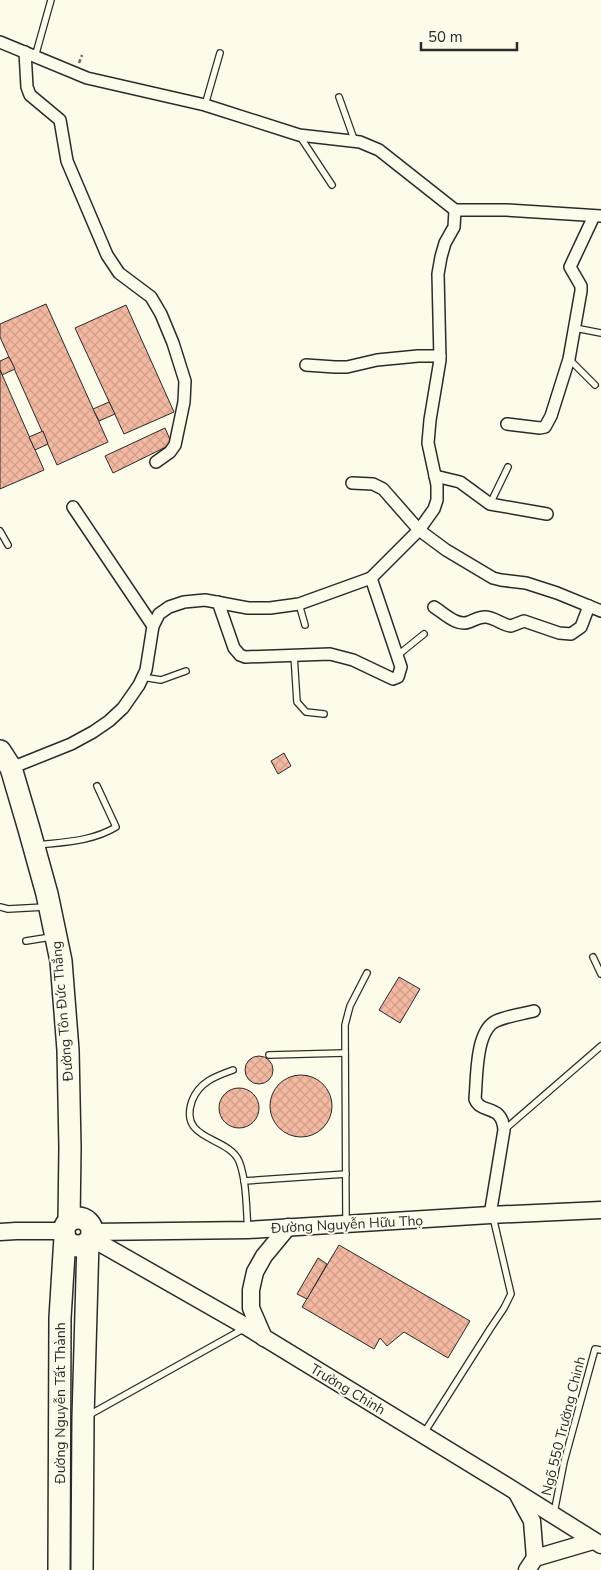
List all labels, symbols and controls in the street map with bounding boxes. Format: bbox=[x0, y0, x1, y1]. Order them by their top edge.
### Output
scale bar bbox=[421, 20, 517, 52]
text: 50 m bbox=[428, 27, 463, 47]
street label: Đường Tôn Đức Thắng bbox=[47, 940, 78, 1083]
street label: Đường Nguyễn Hữu Thọ bbox=[269, 1211, 424, 1238]
street label: Đường Nguyễn Tất Thành bbox=[51, 1322, 70, 1485]
street label: Ngõ 550 Trường Chinh bbox=[537, 1354, 590, 1498]
street label: Trường Chinh bbox=[307, 1360, 389, 1419]

